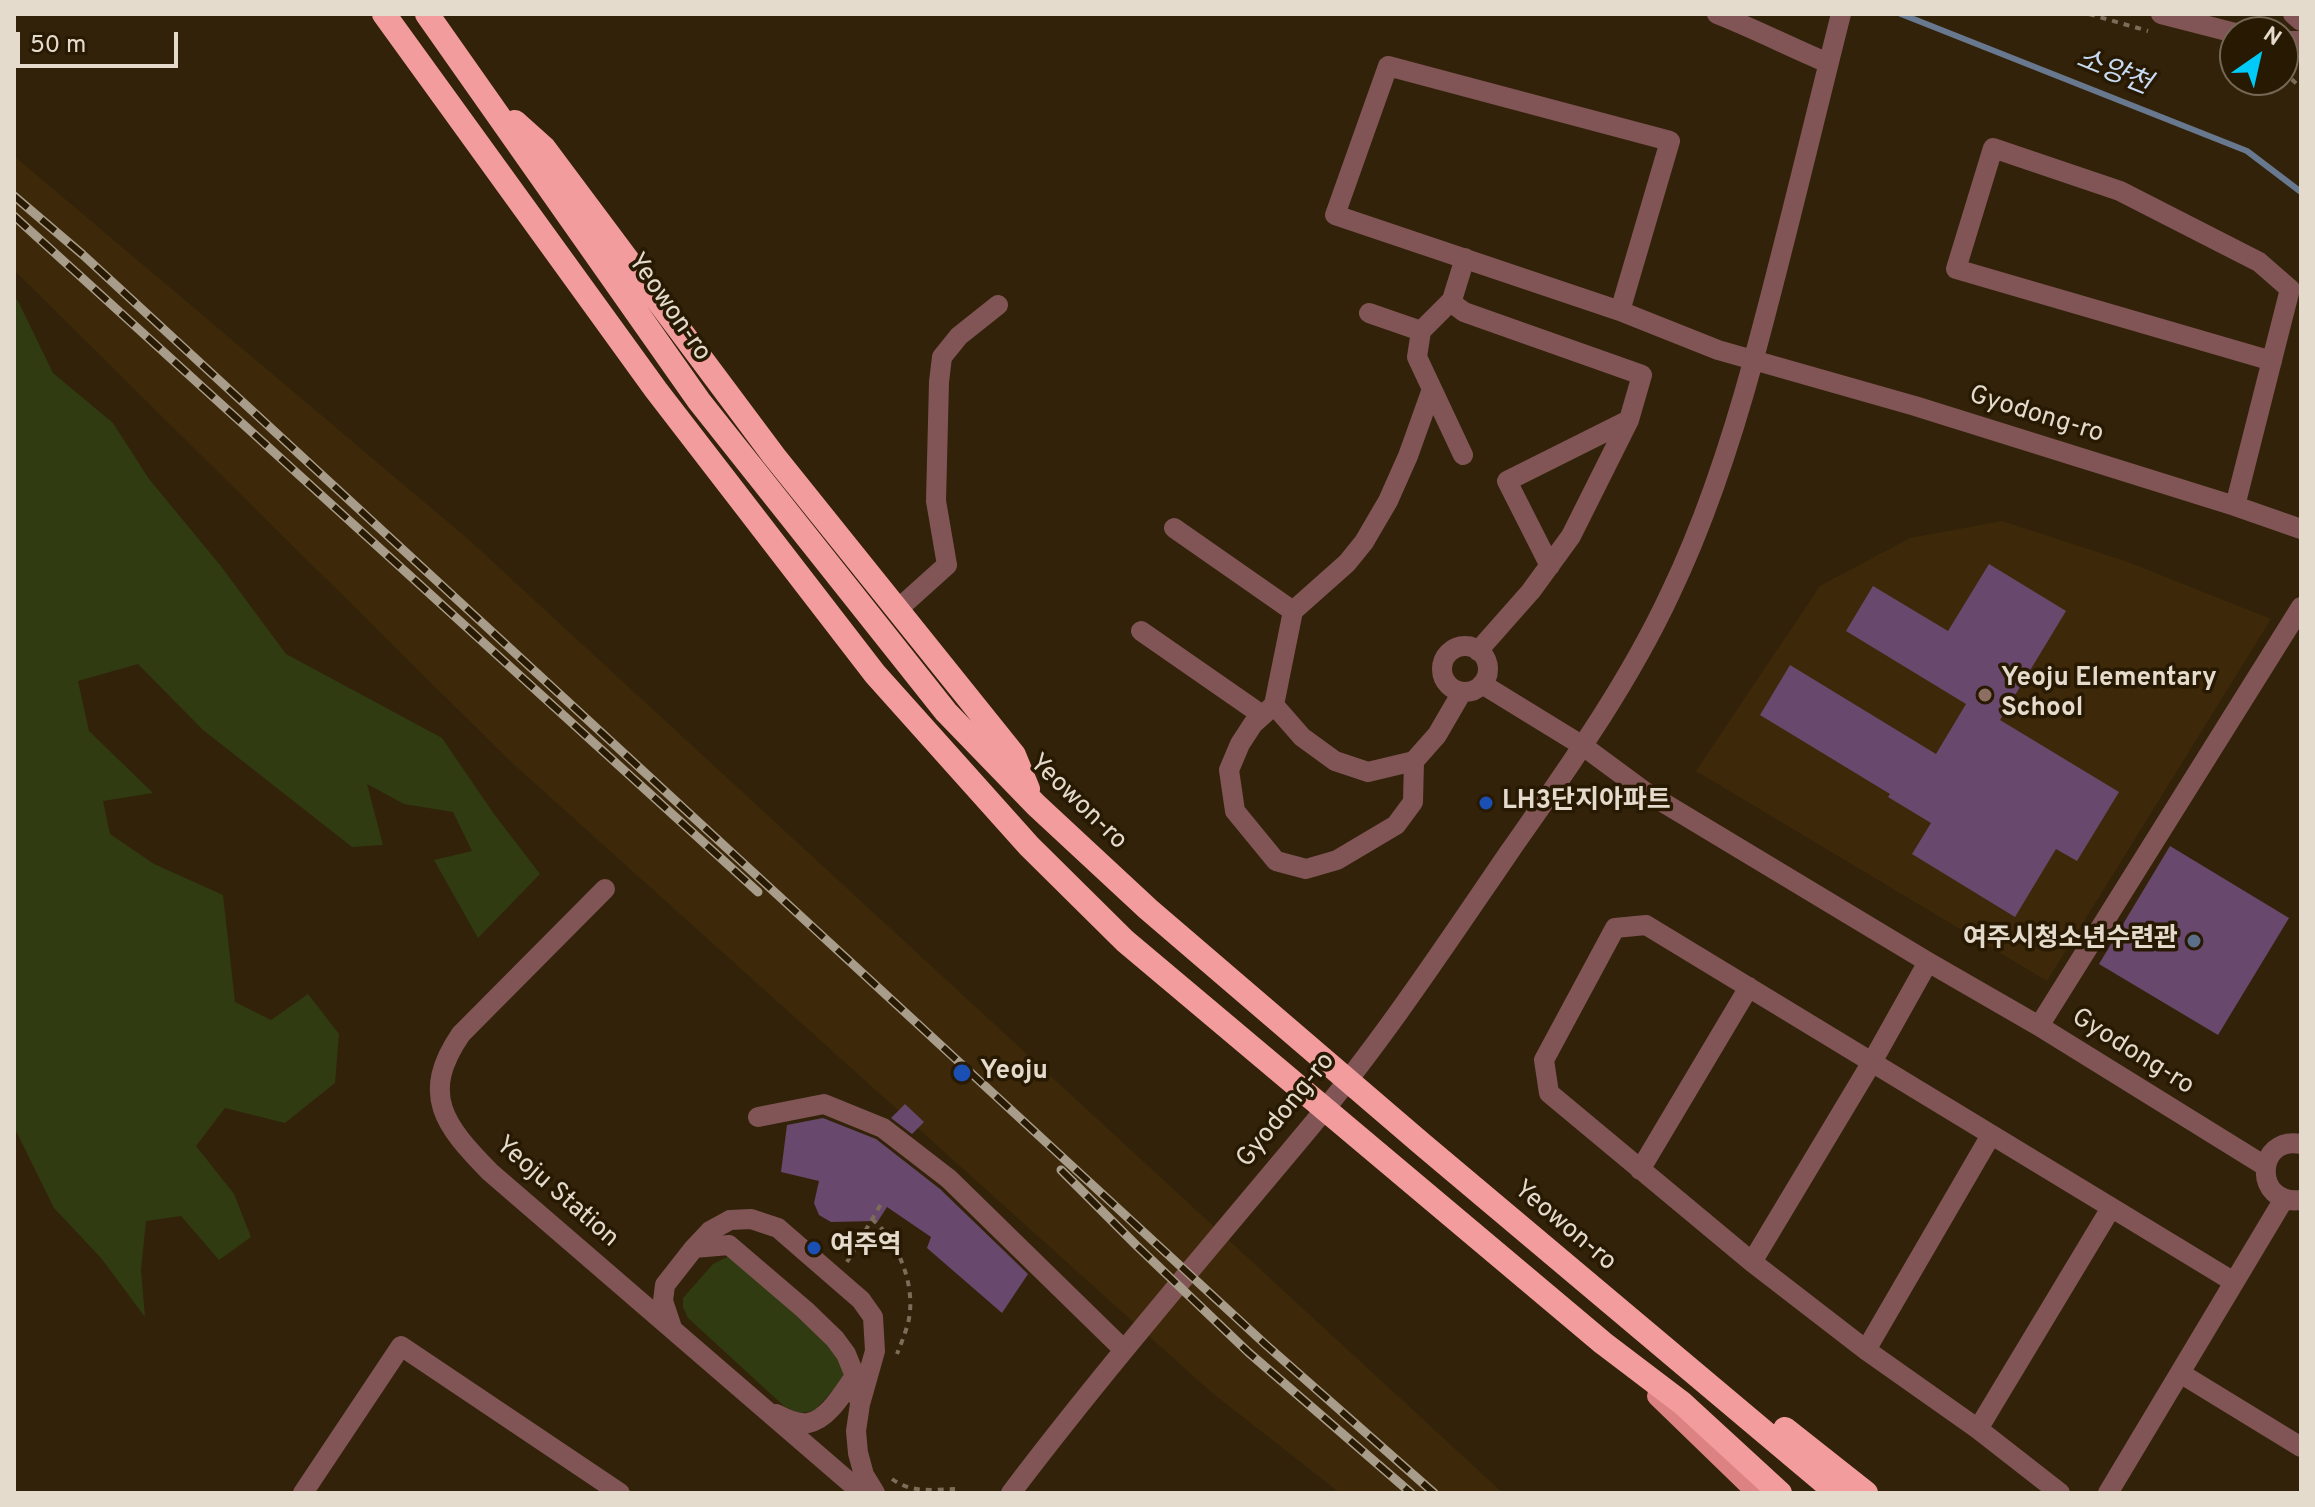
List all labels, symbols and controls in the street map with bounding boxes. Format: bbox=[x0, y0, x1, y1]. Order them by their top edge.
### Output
scale bar bbox=[20, 16, 182, 66]
north arrow bbox=[2219, 16, 2299, 96]
text: N bbox=[2257, 22, 2286, 53]
text: 50 m bbox=[30, 31, 86, 61]
water label: 소양천 bbox=[2071, 44, 2155, 104]
street label: Yeowon-ro bbox=[620, 248, 716, 368]
street label: Gyodong-ro bbox=[1965, 381, 2107, 451]
place label: Yeoju Elementary School bbox=[2001, 664, 2217, 726]
marker: Yeoju Elementary School bbox=[1976, 686, 1994, 704]
street label: Yeowon-ro bbox=[1021, 749, 1133, 857]
place label: LH3단지아파트 bbox=[1502, 787, 1671, 819]
marker: LH3단지아파트 bbox=[1477, 794, 1495, 812]
place label: 여주시청소년수련관 bbox=[1963, 925, 2178, 957]
marker: 여주시청소년수련관 bbox=[2185, 932, 2203, 950]
street label: Gyodong-ro bbox=[2065, 1003, 2199, 1103]
street label: Gyodong-ro bbox=[1231, 1047, 1343, 1175]
place label: Yeoju bbox=[980, 1057, 1048, 1089]
marker: Yeoju bbox=[951, 1062, 973, 1084]
street label: Yeoju Station bbox=[488, 1131, 624, 1255]
street label: Yeowon-ro bbox=[1506, 1175, 1622, 1279]
place label: 여주역 bbox=[830, 1232, 902, 1264]
marker: 여주역 bbox=[805, 1239, 823, 1257]

